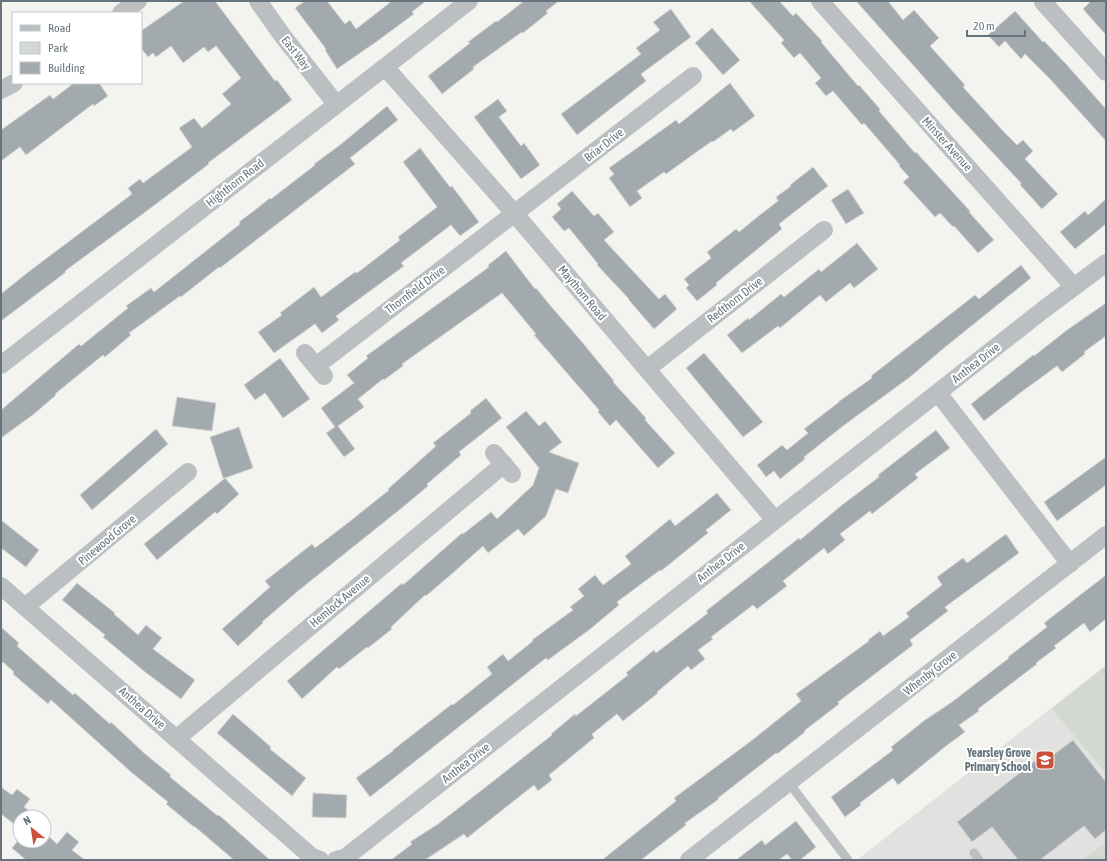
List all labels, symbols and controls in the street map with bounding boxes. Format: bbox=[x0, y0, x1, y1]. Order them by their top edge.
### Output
legend bbox=[12, 12, 142, 84]
scale bar bbox=[967, 12, 1025, 38]
text: 20 m bbox=[973, 19, 995, 33]
text: Road bbox=[48, 21, 71, 35]
street label: East Way bbox=[279, 33, 314, 73]
text: Park bbox=[48, 41, 69, 55]
text: Building bbox=[48, 61, 86, 75]
street label: Minster Avenue bbox=[919, 114, 975, 174]
street label: Briar Drive bbox=[582, 125, 626, 165]
street label: Highthorn Road bbox=[203, 156, 267, 210]
street label: Thornfield Drive bbox=[382, 263, 448, 317]
street label: Maythorn Road bbox=[555, 263, 609, 323]
street label: Redthorn Drive bbox=[705, 274, 765, 326]
street label: Anthea Drive bbox=[949, 340, 1003, 386]
street label: Pinewood Grove bbox=[75, 512, 139, 568]
street label: Anthea Drive bbox=[694, 539, 748, 585]
street label: Hemlock Avenue bbox=[307, 572, 373, 630]
street label: Whenby Grove bbox=[901, 648, 959, 698]
street label: Anthea Drive bbox=[116, 684, 168, 732]
street label: Anthea Drive bbox=[439, 740, 493, 786]
place label: Yearsley Grove Primary School bbox=[965, 746, 1032, 774]
school or university icon: Yearsley Grove Primary School bbox=[1034, 749, 1056, 771]
north arrow bbox=[12, 809, 52, 849]
text: N bbox=[21, 814, 33, 827]

